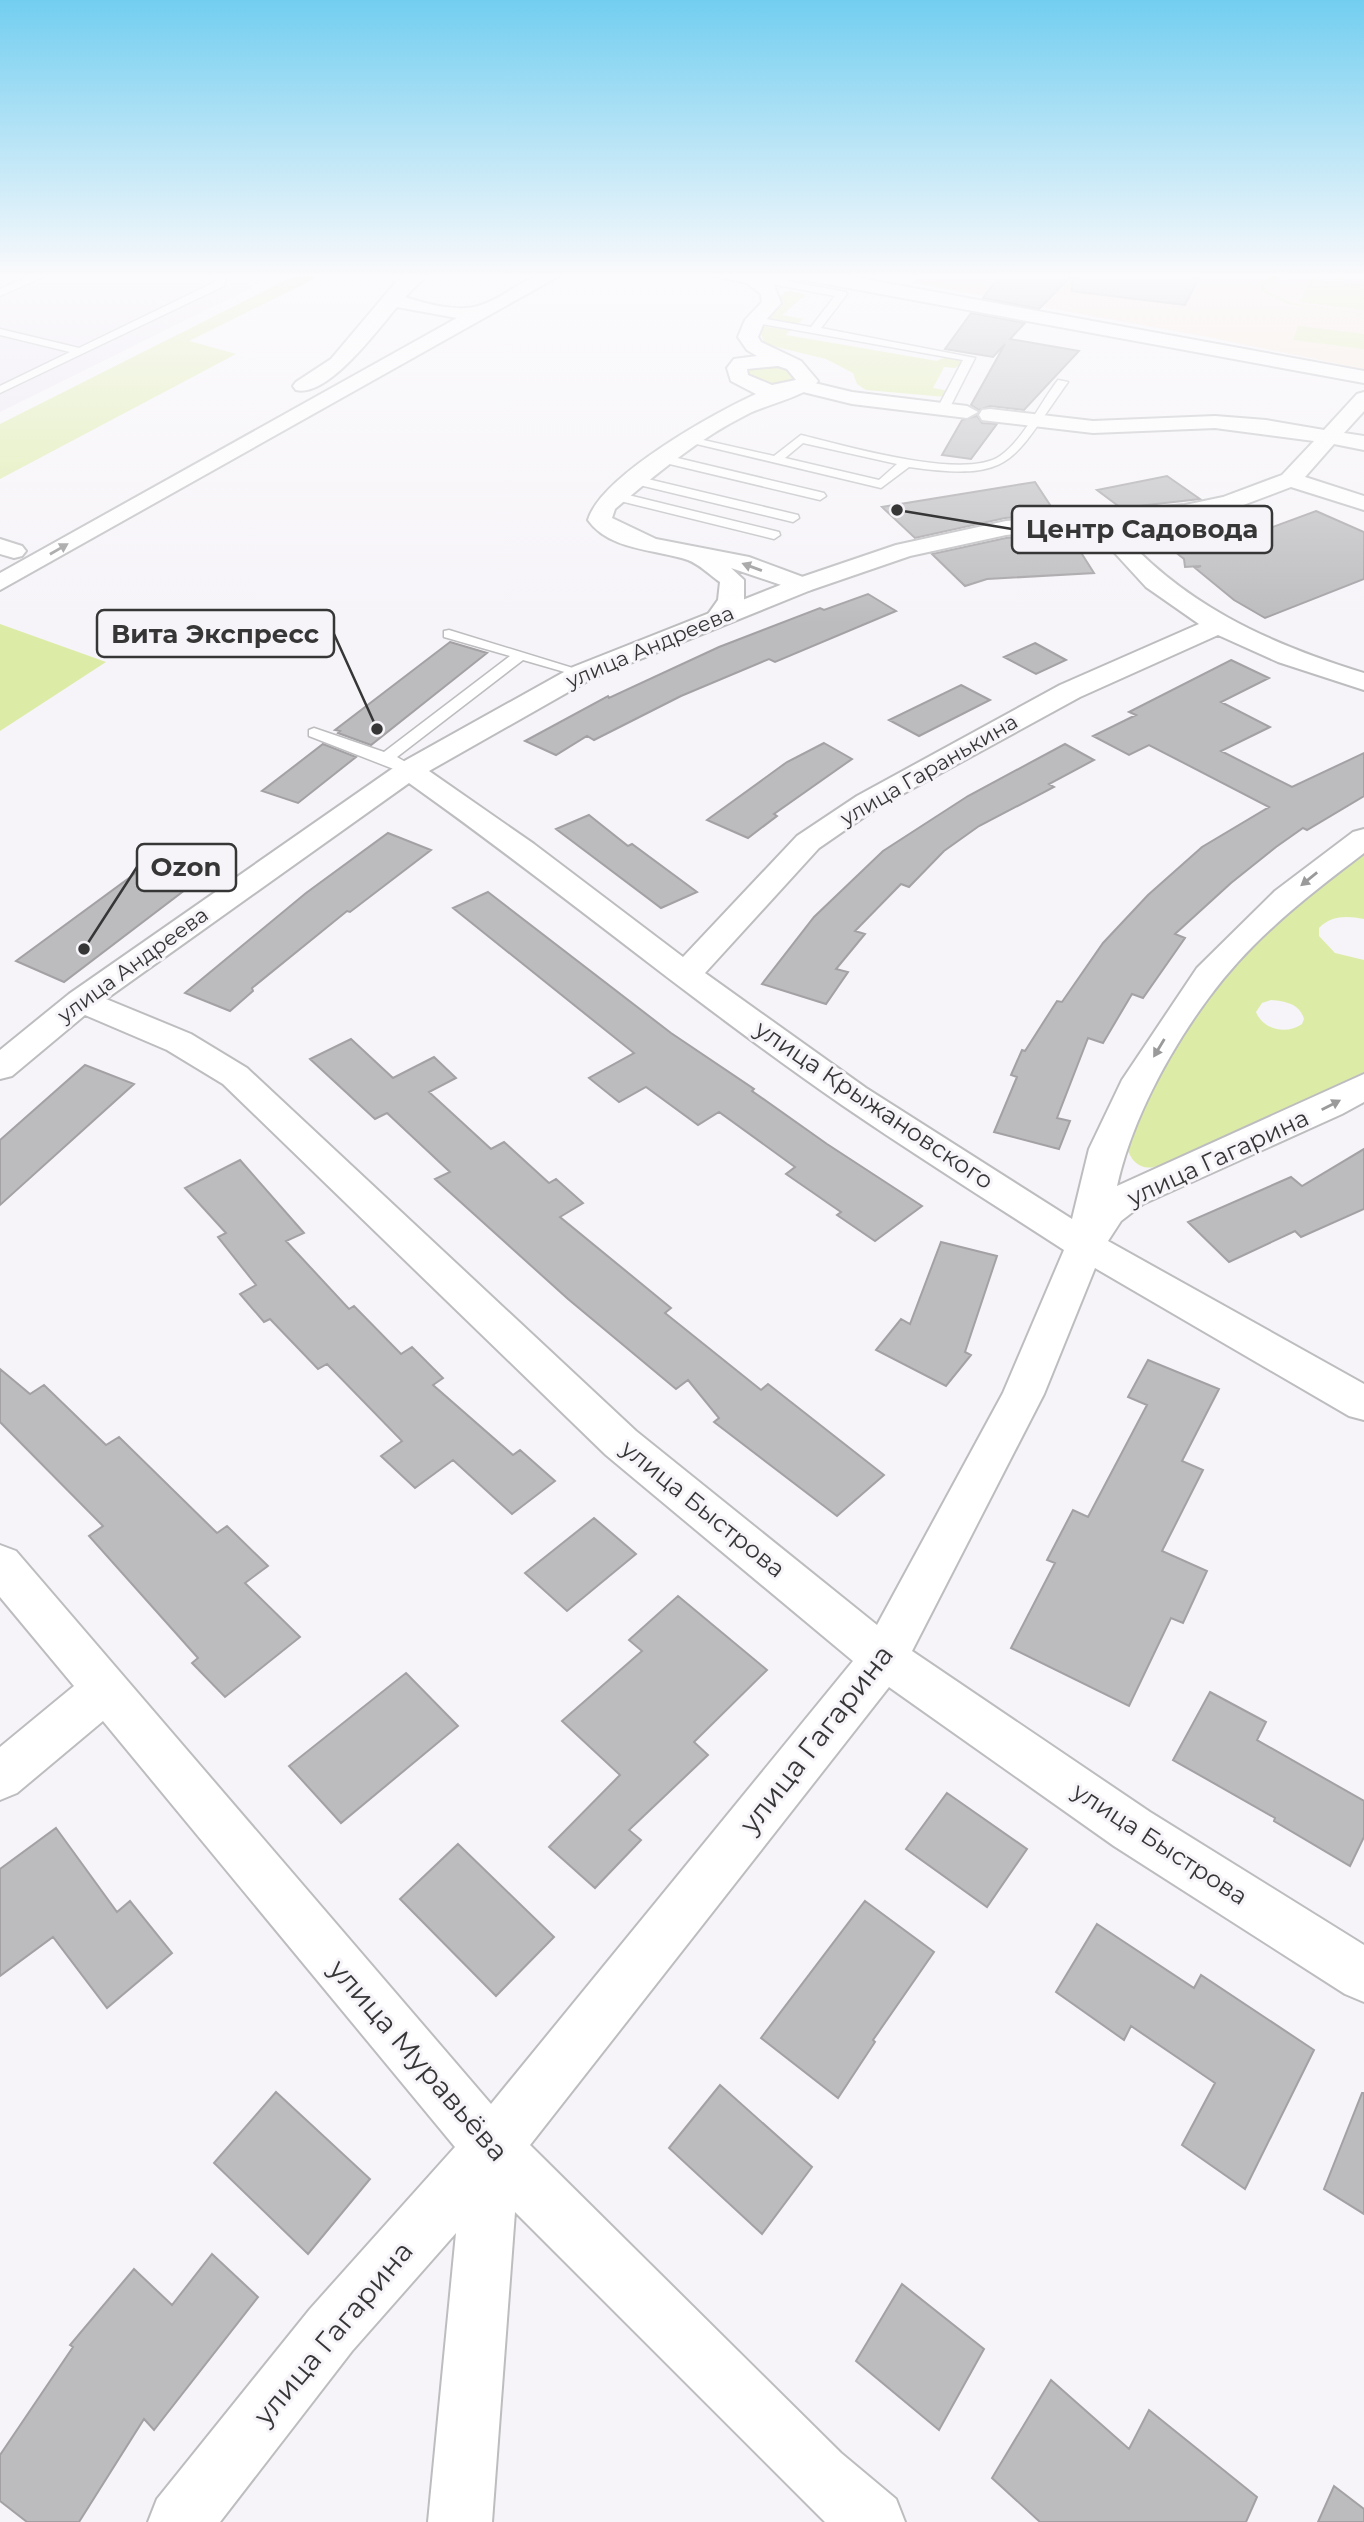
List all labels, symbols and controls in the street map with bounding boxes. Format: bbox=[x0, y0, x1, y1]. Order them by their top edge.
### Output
callout: Центр Садовода bbox=[1012, 506, 1272, 553]
text: Центр Садовода bbox=[1026, 513, 1258, 545]
one-way arrow bbox=[50, 543, 69, 555]
one-way arrow bbox=[741, 561, 762, 572]
street label: улица Андреева bbox=[561, 600, 737, 694]
callout: Вита Экспресс bbox=[97, 610, 334, 657]
text: Вита Экспресс bbox=[111, 618, 319, 650]
street label: улица Гаранькина bbox=[835, 709, 1022, 831]
callout: Ozon bbox=[137, 844, 236, 891]
text: Ozon bbox=[151, 851, 221, 883]
one-way arrow bbox=[1301, 871, 1318, 886]
street label: улица Андреева bbox=[52, 902, 213, 1028]
street label: улица Крыжановского bbox=[749, 1013, 999, 1195]
one-way arrow bbox=[1153, 1038, 1166, 1058]
one-way arrow bbox=[1321, 1099, 1341, 1110]
street label: улица Гагарина bbox=[1122, 1103, 1313, 1213]
street label: улица Быстрова bbox=[615, 1433, 791, 1584]
street label: улица Гагарина bbox=[731, 1638, 900, 1841]
street label: улица Быстрова bbox=[1067, 1776, 1253, 1911]
street label: улица Муравьёва bbox=[321, 1951, 516, 2168]
street label: улица Гагарина bbox=[246, 2234, 420, 2433]

